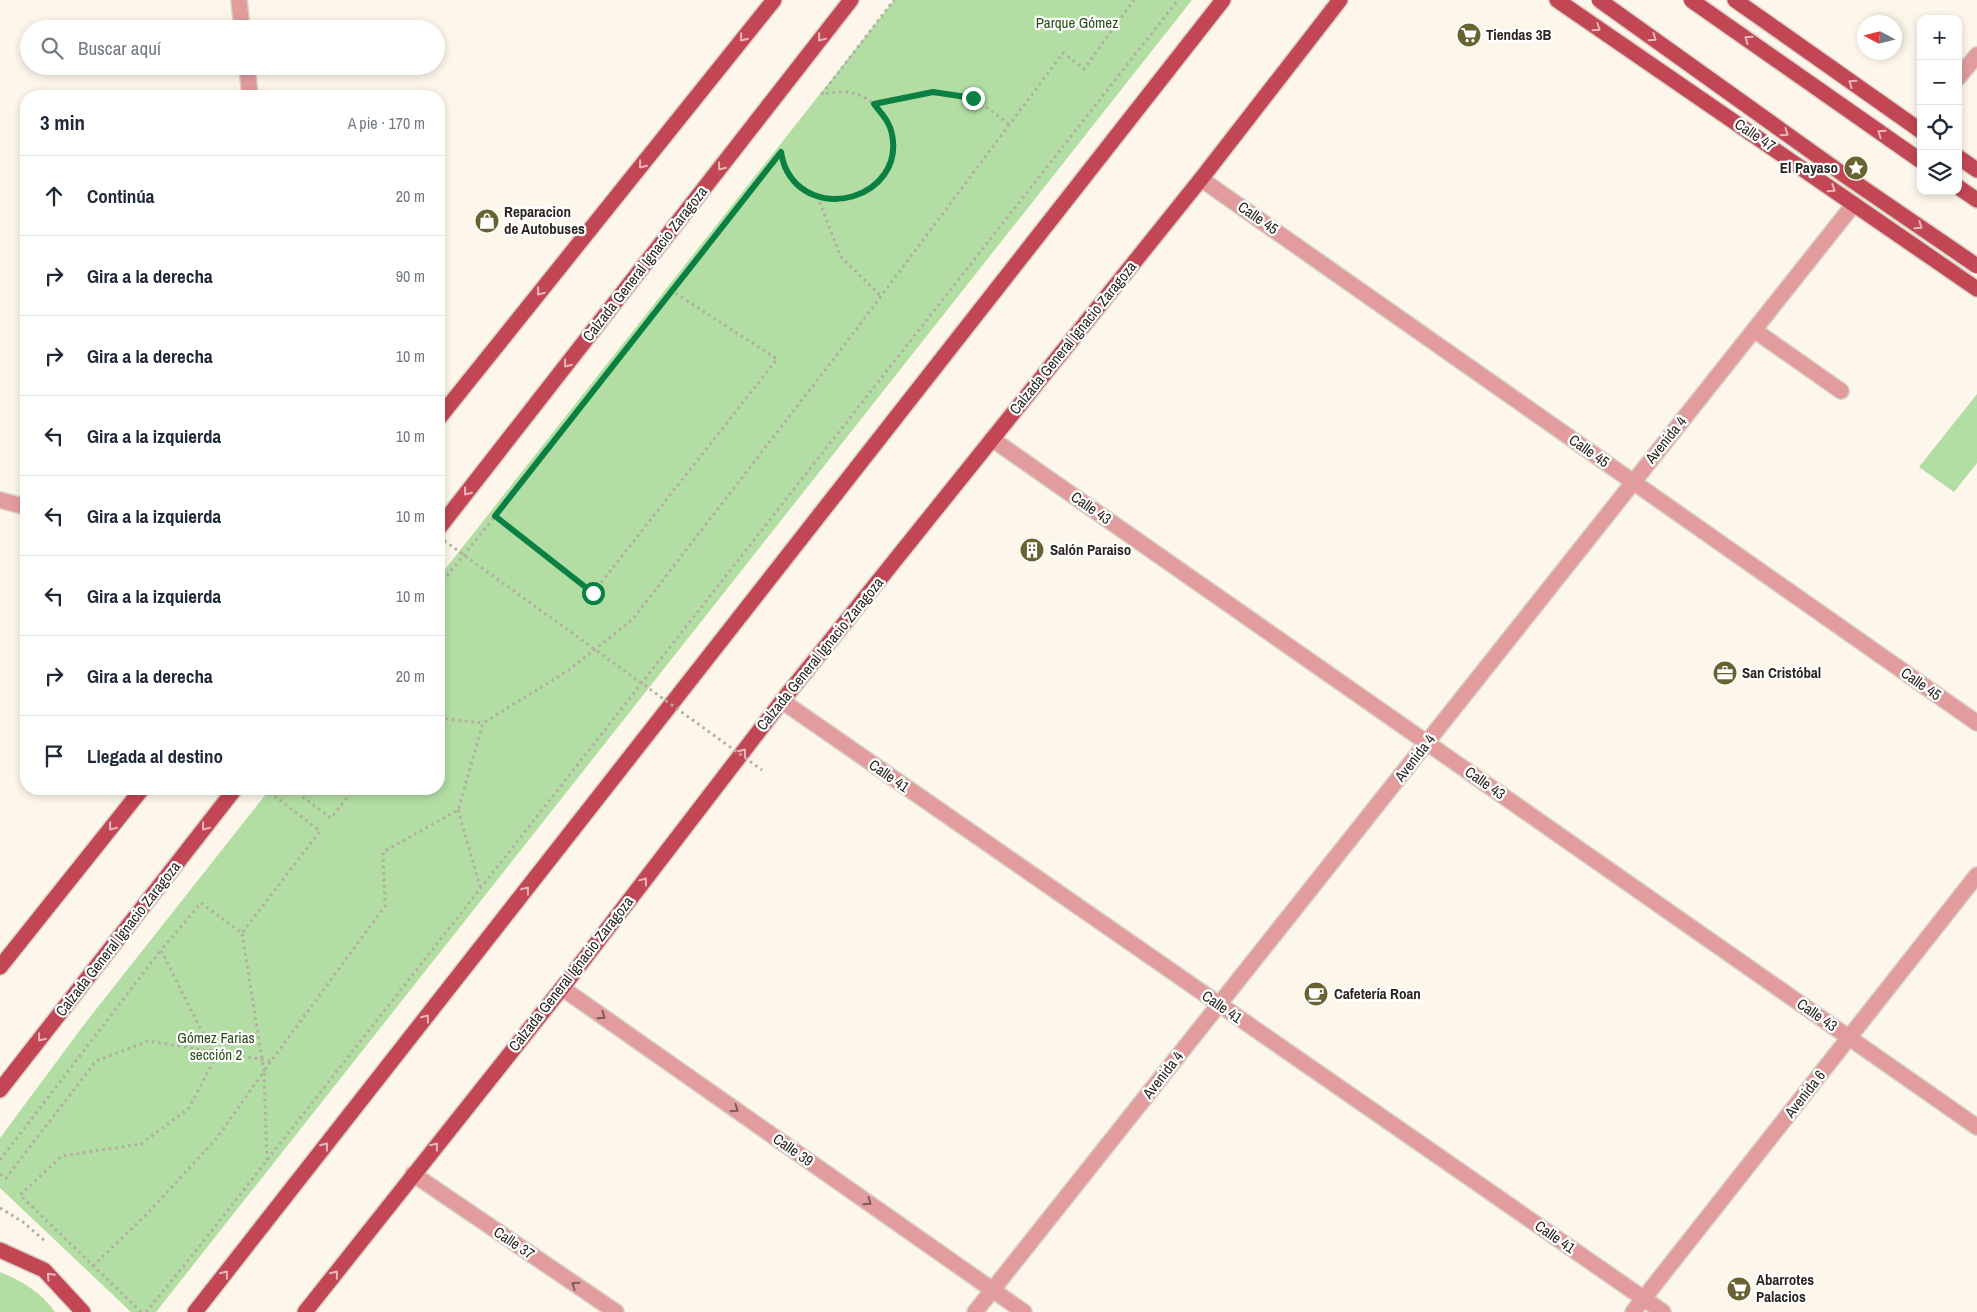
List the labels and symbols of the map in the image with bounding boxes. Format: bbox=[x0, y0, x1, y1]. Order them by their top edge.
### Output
park label: Parque Gómez bbox=[1036, 12, 1118, 33]
north arrow bbox=[1857, 15, 1902, 60]
one-way arrow bbox=[1592, 21, 1601, 31]
supermarket icon: Tiendas 3B bbox=[1456, 22, 1482, 48]
place label: Tiendas 3B bbox=[1486, 24, 1552, 45]
one-way arrow bbox=[741, 32, 749, 41]
one-way arrow bbox=[817, 33, 826, 42]
one-way arrow bbox=[1647, 33, 1656, 41]
one-way arrow bbox=[1744, 36, 1754, 45]
one-way arrow bbox=[1848, 80, 1858, 89]
route end bbox=[962, 87, 985, 110]
street label: Calle 47 bbox=[1731, 113, 1780, 156]
one-way arrow bbox=[1779, 127, 1789, 136]
one-way arrow bbox=[1877, 130, 1887, 139]
place icon: El Payaso bbox=[1843, 155, 1869, 181]
place label: El Payaso bbox=[1780, 157, 1838, 178]
one-way arrow bbox=[639, 159, 647, 168]
one-way arrow bbox=[717, 161, 726, 170]
street label: Calzada General Ignacio Zaragoza bbox=[577, 182, 712, 346]
one-way arrow bbox=[1827, 182, 1836, 192]
street label: Calle 45 bbox=[1234, 196, 1283, 239]
place label: Reparacion de Autobuses bbox=[504, 201, 585, 239]
shop icon: Reparacion de Autobuses bbox=[474, 208, 500, 234]
one-way arrow bbox=[1913, 220, 1922, 229]
street label: Calzada General Ignacio Zaragoza bbox=[1004, 257, 1141, 419]
one-way arrow bbox=[536, 286, 545, 295]
one-way arrow bbox=[564, 358, 572, 367]
street label: Avenida 4 bbox=[1639, 412, 1691, 469]
street label: Calle 45 bbox=[1565, 429, 1614, 472]
one-way arrow bbox=[464, 486, 472, 495]
street label: Calle 43 bbox=[1067, 486, 1116, 529]
building icon: Salón Paraiso bbox=[1019, 537, 1045, 563]
place label: Salón Paraiso bbox=[1050, 539, 1131, 560]
street label: Calzada General Ignacio Zaragoza bbox=[751, 573, 888, 735]
route start bbox=[582, 582, 605, 605]
office icon: San Cristóbal bbox=[1712, 660, 1738, 686]
place label: San Cristóbal bbox=[1742, 662, 1821, 683]
street label: Calle 45 bbox=[1897, 662, 1946, 705]
street label: Avenida 4 bbox=[1389, 729, 1440, 787]
one-way arrow bbox=[737, 749, 745, 758]
street label: Calle 41 bbox=[865, 754, 914, 797]
street label: Calle 43 bbox=[1461, 761, 1510, 804]
one-way arrow bbox=[109, 821, 118, 831]
one-way arrow bbox=[203, 821, 211, 830]
street label: Calzada General Ignacio Zaragoza bbox=[50, 857, 185, 1021]
one-way arrow bbox=[638, 878, 646, 887]
one-way arrow bbox=[520, 887, 528, 896]
street label: Calzada General Ignacio Zaragoza bbox=[503, 892, 638, 1056]
cafe icon: Cafetería Roan bbox=[1303, 981, 1329, 1007]
place label: Cafetería Roan bbox=[1334, 983, 1421, 1004]
street label: Calle 41 bbox=[1198, 985, 1247, 1028]
street label: Calle 43 bbox=[1793, 993, 1842, 1036]
one-way arrow bbox=[596, 1010, 606, 1019]
one-way arrow bbox=[420, 1015, 428, 1024]
park label: Gómez Farias sección 2 bbox=[177, 1027, 255, 1065]
one-way arrow bbox=[38, 1032, 46, 1041]
street label: Avenida 4 bbox=[1137, 1046, 1188, 1104]
street label: Avenida 6 bbox=[1779, 1065, 1830, 1123]
one-way arrow bbox=[729, 1103, 739, 1112]
street label: Calle 39 bbox=[769, 1128, 818, 1171]
one-way arrow bbox=[320, 1143, 328, 1152]
one-way arrow bbox=[430, 1143, 438, 1152]
one-way arrow bbox=[862, 1196, 872, 1205]
street label: Calle 41 bbox=[1531, 1215, 1580, 1258]
street label: Calle 37 bbox=[490, 1221, 539, 1264]
place label: Abarrotes Palacios bbox=[1756, 1269, 1814, 1307]
one-way arrow bbox=[220, 1271, 228, 1280]
one-way arrow bbox=[329, 1271, 337, 1280]
one-way arrow bbox=[47, 1273, 56, 1282]
supermarket icon: Abarrotes Palacios bbox=[1726, 1276, 1752, 1302]
one-way arrow bbox=[571, 1282, 581, 1291]

